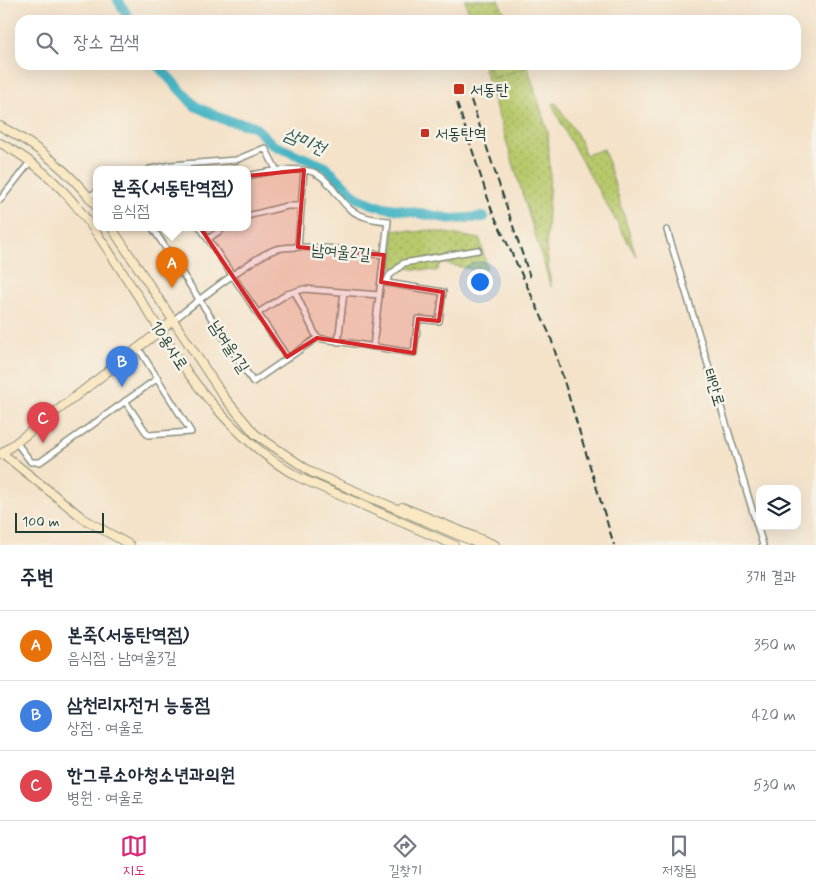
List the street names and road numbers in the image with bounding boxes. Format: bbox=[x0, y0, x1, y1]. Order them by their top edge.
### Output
street label: 남여울2길 bbox=[310, 239, 371, 266]
street label: 10용사로 bbox=[145, 317, 192, 374]
street label: 남여울1길 bbox=[204, 317, 254, 377]
street label: 태안로 bbox=[698, 366, 729, 409]

